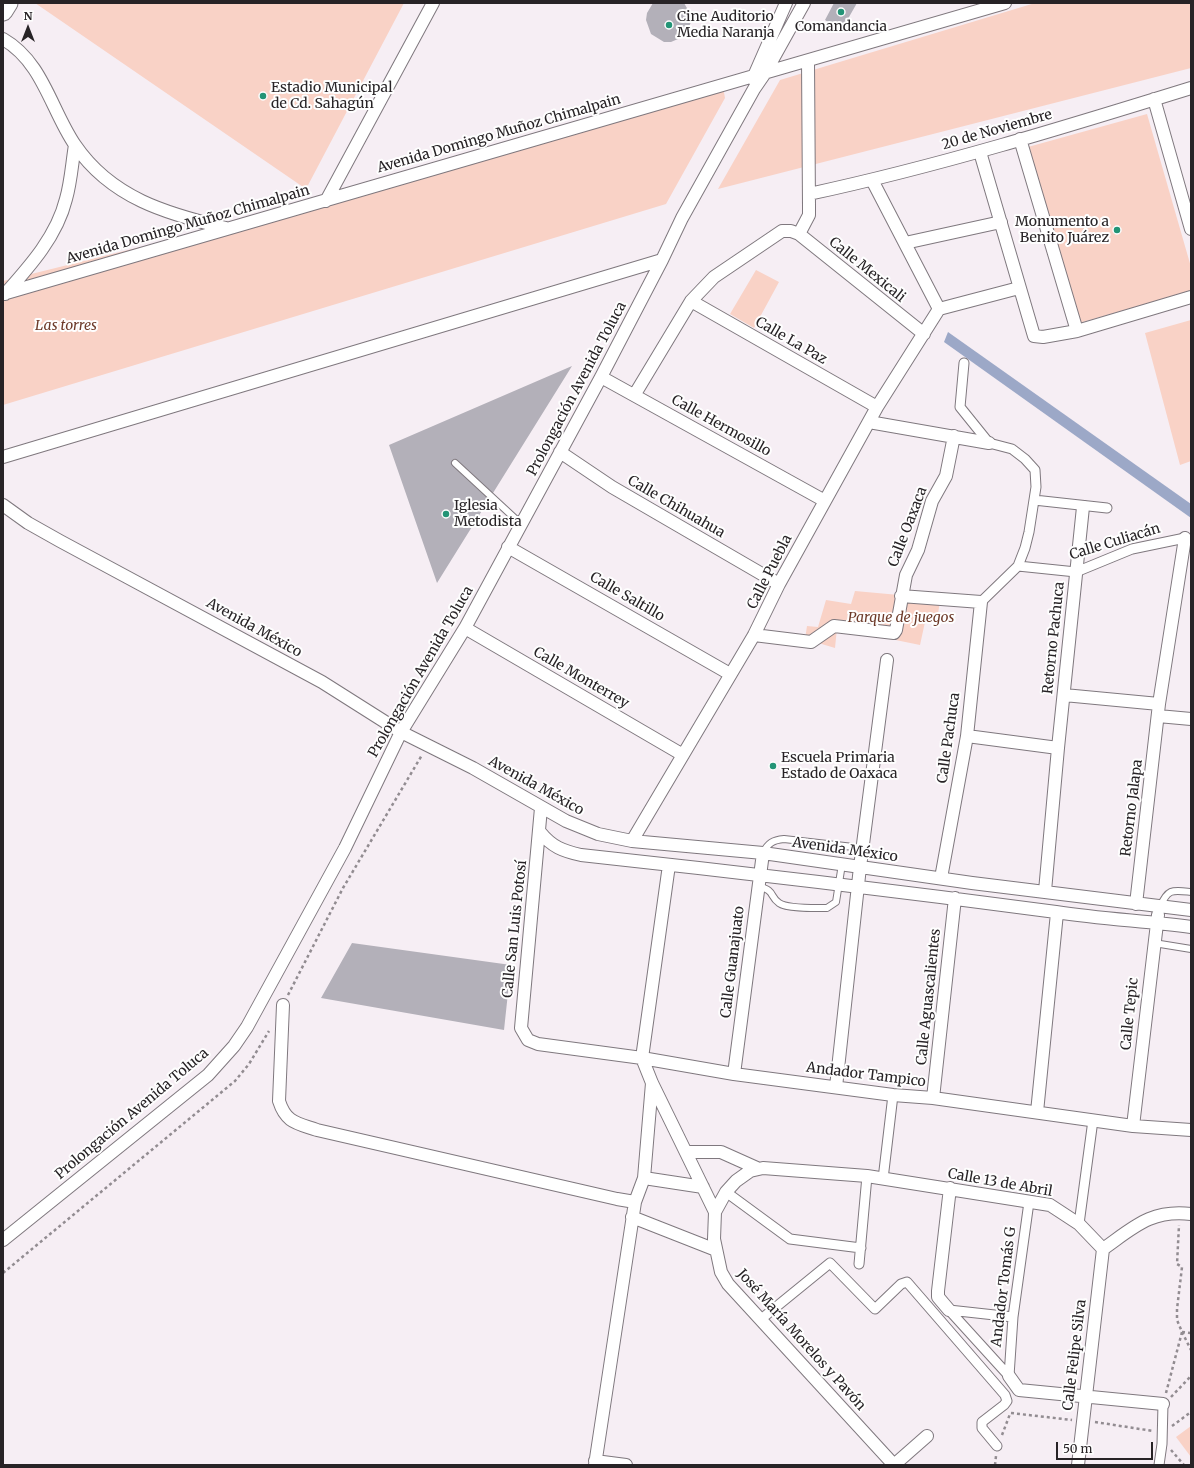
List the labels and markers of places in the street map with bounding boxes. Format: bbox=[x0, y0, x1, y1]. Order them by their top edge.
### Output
marker: Comandancia bbox=[836, 7, 846, 17]
place label: Cine Auditorio Media Naranja bbox=[677, 9, 775, 42]
place label: Comandancia bbox=[795, 19, 887, 35]
marker: Cine Auditorio Media Naranja bbox=[664, 20, 674, 30]
place label: Estadio Municipal de Cd. Sahagún bbox=[271, 80, 393, 112]
marker: Estadio Municipal de Cd. Sahagún bbox=[258, 91, 268, 101]
place label: Monumento a Benito Juárez bbox=[1015, 214, 1109, 246]
marker: Monumento a Benito Juárez bbox=[1112, 225, 1122, 235]
place label: Iglesia Metodista bbox=[454, 498, 522, 530]
marker: Iglesia Metodista bbox=[441, 509, 451, 519]
place label: Escuela Primaria Estado de Oaxaca bbox=[781, 750, 897, 782]
marker: Escuela Primaria Estado de Oaxaca bbox=[768, 761, 778, 771]

